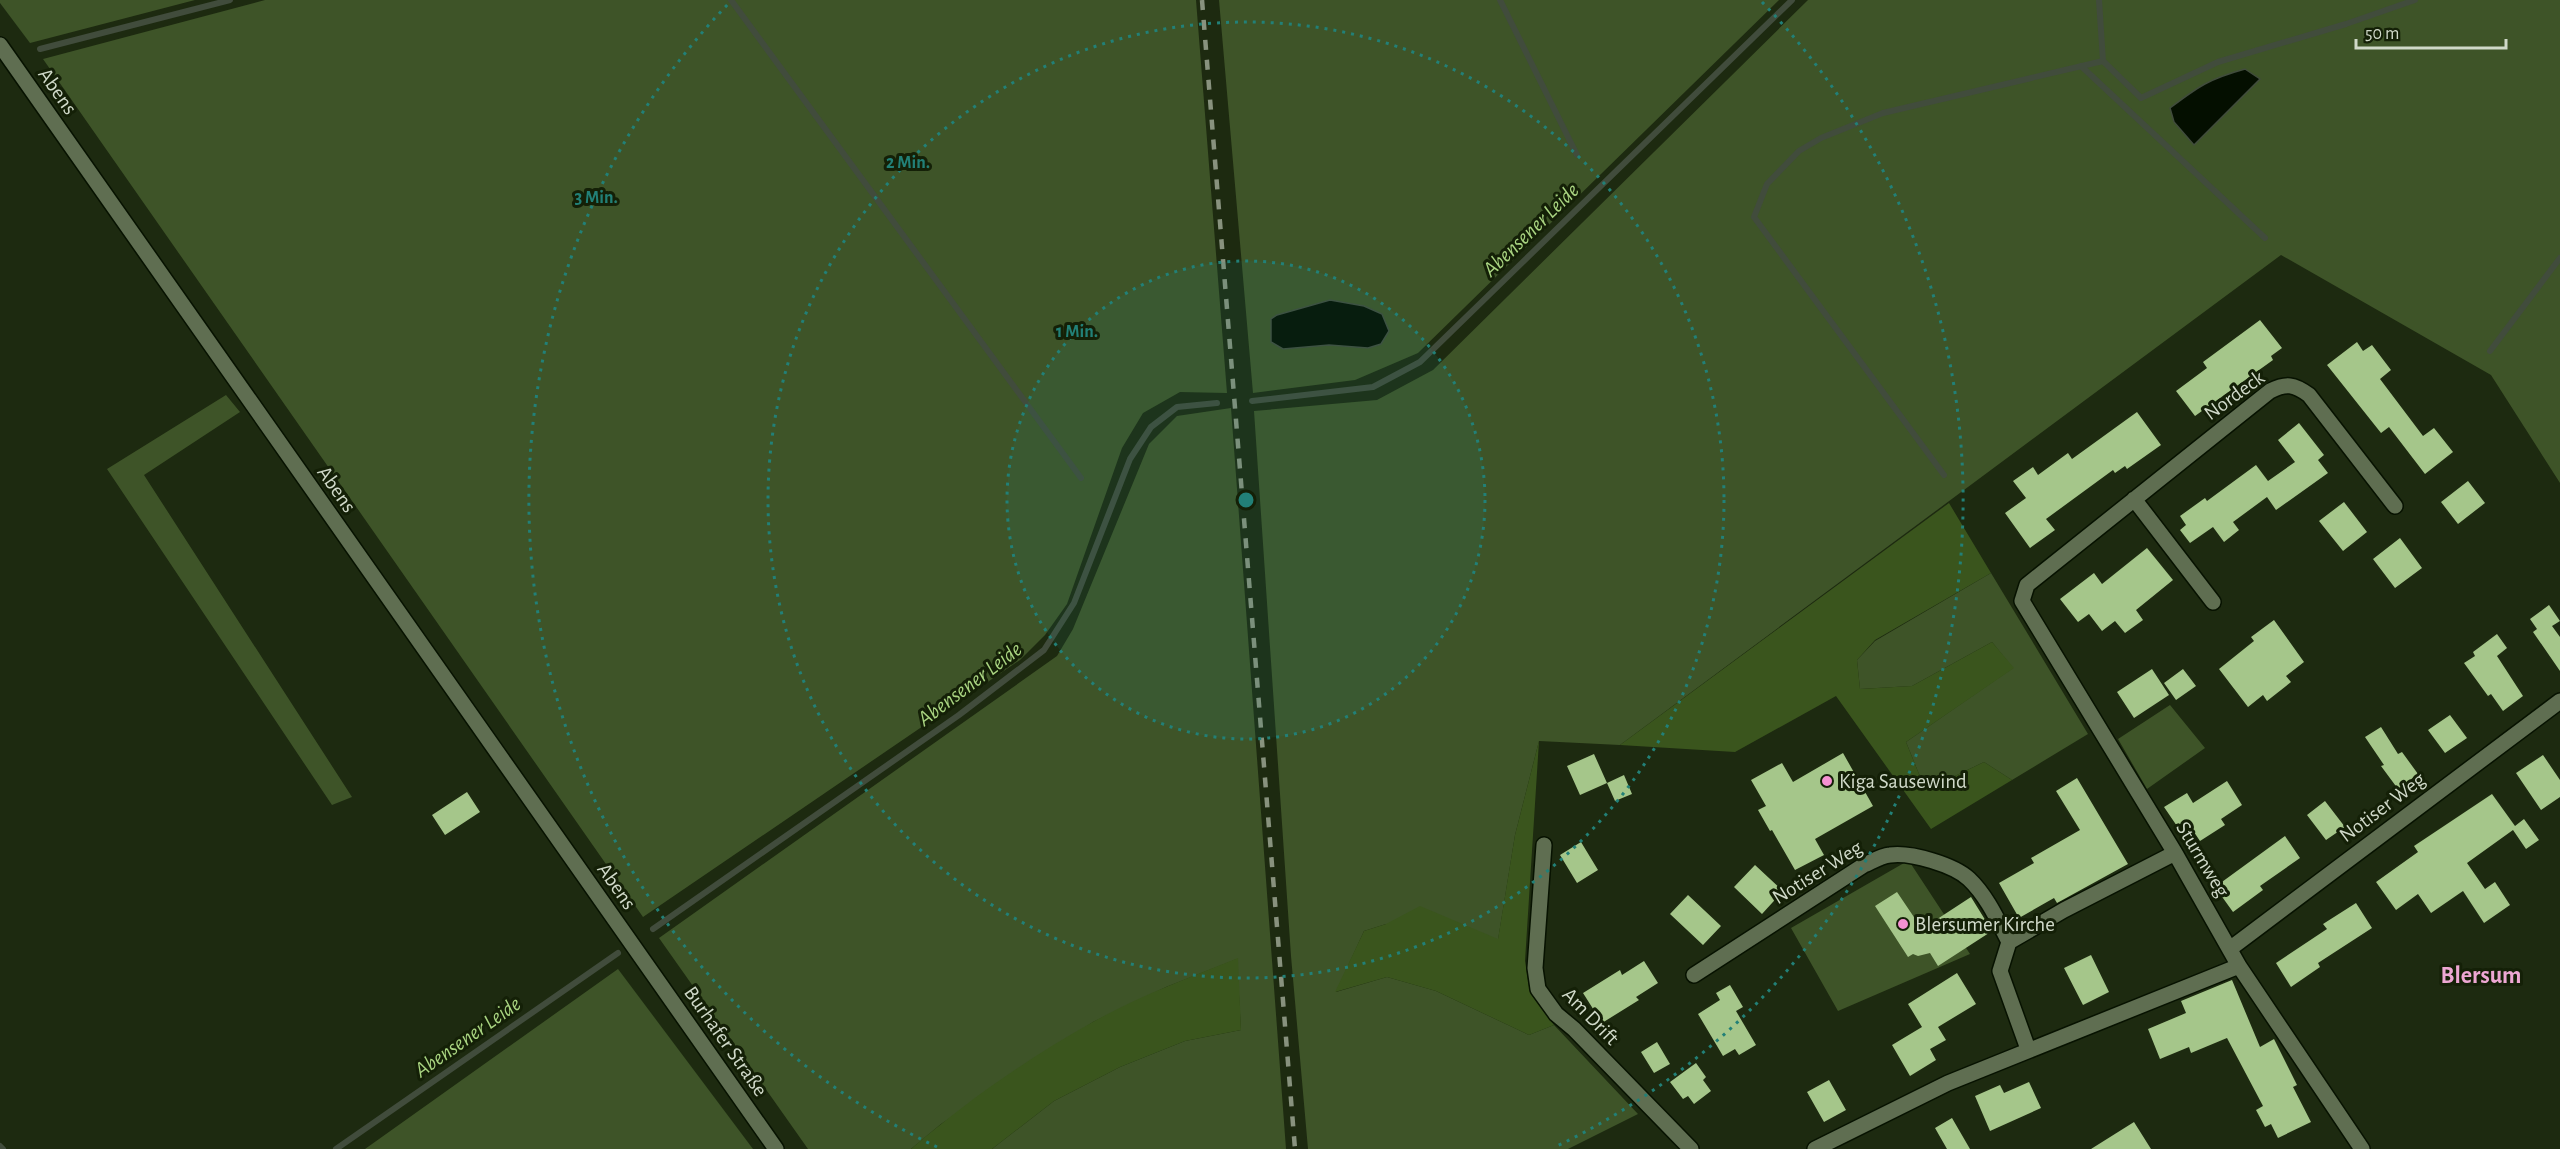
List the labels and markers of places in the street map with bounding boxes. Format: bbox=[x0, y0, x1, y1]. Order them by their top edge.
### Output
centre of rings bbox=[1236, 490, 1256, 510]
place label: Kiga Sausewind bbox=[1839, 771, 1967, 792]
marker: Kiga Sausewind bbox=[1820, 774, 1834, 788]
place label: Blersumer Kirche bbox=[1915, 914, 2055, 935]
marker: Blersumer Kirche bbox=[1896, 917, 1910, 931]

